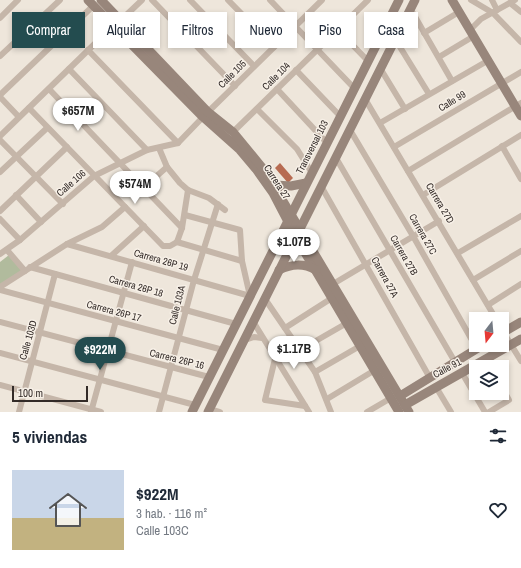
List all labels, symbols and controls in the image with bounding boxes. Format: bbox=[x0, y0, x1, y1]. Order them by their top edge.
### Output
chip: Comprar bbox=[12, 12, 85, 48]
chip: Alquilar bbox=[93, 12, 160, 48]
chip: Filtros bbox=[168, 12, 227, 48]
chip: Nuevo bbox=[235, 12, 297, 48]
chip: Piso bbox=[305, 12, 356, 48]
chip: Casa bbox=[364, 12, 418, 48]
street label: Calle 105 bbox=[215, 57, 249, 91]
street label: Calle 104 bbox=[259, 59, 293, 93]
street label: Calle 99 bbox=[436, 87, 469, 114]
pin: $657M bbox=[50, 98, 106, 132]
text: $657M bbox=[62, 102, 94, 119]
street label: Transversal 103 bbox=[293, 118, 331, 176]
street label: Carrera 27 bbox=[261, 162, 293, 202]
street label: Calle 106 bbox=[54, 166, 89, 199]
pin: $574M bbox=[107, 171, 163, 205]
text: $574M bbox=[119, 175, 151, 192]
street label: Carrera 27D bbox=[423, 180, 457, 226]
street label: Carrera 27C bbox=[406, 211, 440, 257]
pin: $1.07B bbox=[261, 229, 327, 263]
street label: Carrera 27B bbox=[387, 232, 421, 278]
text: $1.07B bbox=[277, 233, 311, 250]
street label: Carrera 26P 19 bbox=[132, 246, 190, 274]
street label: Carrera 27A bbox=[368, 254, 402, 300]
street label: Carrera 26P 18 bbox=[107, 272, 165, 300]
street label: Calle 103A bbox=[166, 283, 188, 326]
street label: Carrera 26P 17 bbox=[85, 297, 143, 325]
north arrow bbox=[469, 312, 509, 352]
map controls bbox=[469, 312, 509, 400]
street label: Calle 103D bbox=[16, 319, 40, 361]
pin: $1.17B bbox=[261, 336, 327, 370]
pin: $922M bbox=[72, 337, 128, 371]
text: $1.17B bbox=[277, 340, 311, 357]
text: $922M bbox=[84, 341, 116, 358]
street label: Carrera 26P 16 bbox=[148, 346, 206, 372]
street label: Calle 91 bbox=[431, 355, 464, 381]
button: layers bbox=[469, 360, 509, 400]
scale bar bbox=[12, 384, 88, 403]
text: 100 m bbox=[18, 386, 43, 400]
text: 5 viviendas bbox=[12, 425, 87, 448]
icon: filters bbox=[487, 425, 509, 447]
text: $922M bbox=[136, 482, 179, 505]
icon: home bbox=[44, 486, 92, 534]
icon: heart bbox=[487, 499, 509, 521]
text: 3 hab. · 116 m² bbox=[136, 505, 207, 522]
text: Calle 103C bbox=[136, 522, 189, 539]

